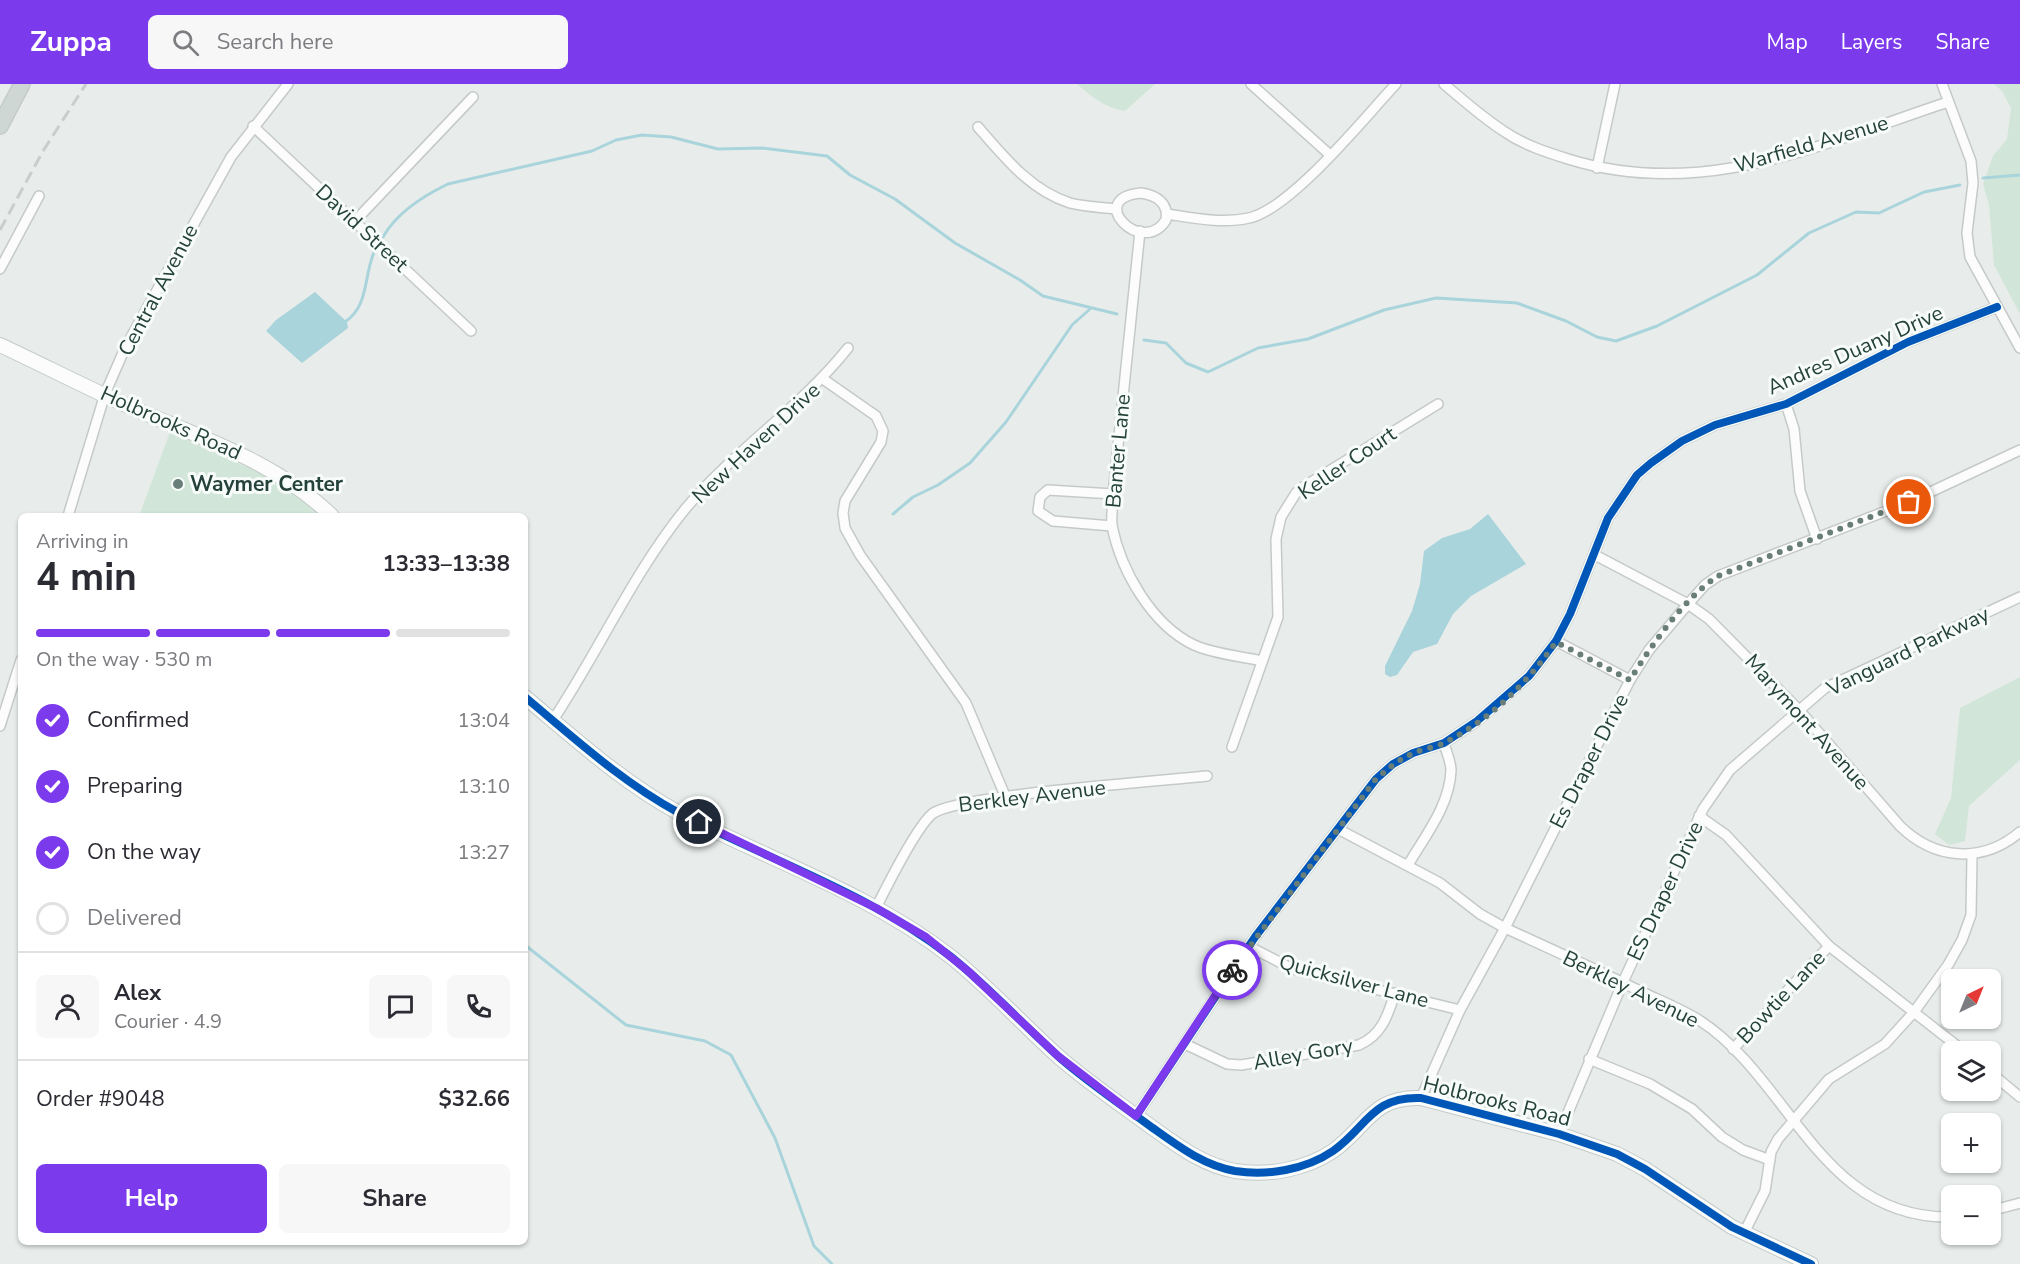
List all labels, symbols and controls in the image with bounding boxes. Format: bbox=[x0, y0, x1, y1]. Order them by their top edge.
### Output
search box bbox=[148, 15, 568, 69]
text: Zuppa bbox=[30, 23, 112, 61]
icon: search bbox=[169, 26, 202, 59]
text: Search here bbox=[217, 27, 333, 57]
text: Map bbox=[1766, 28, 1808, 56]
text: Layers bbox=[1841, 28, 1902, 56]
text: Share bbox=[1935, 28, 1990, 56]
street label: Warfield Avenue bbox=[1731, 109, 1891, 179]
street label: David Street bbox=[310, 178, 415, 279]
street label: Central Avenue bbox=[111, 219, 205, 361]
street label: Andres Duany Drive bbox=[1763, 299, 1947, 401]
street label: New Haven Drive bbox=[686, 376, 826, 510]
street label: Holbrooks Road bbox=[96, 379, 246, 467]
street label: Banter Lane bbox=[1099, 393, 1137, 509]
street label: Keller Court bbox=[1292, 420, 1402, 506]
place label: Waymer Center bbox=[190, 470, 344, 498]
pin bbox=[1883, 476, 1934, 527]
marker: Waymer Center bbox=[171, 477, 185, 491]
icon: bag bbox=[1892, 485, 1925, 518]
text: Arriving in bbox=[36, 528, 129, 555]
text: 13:33–13:38 bbox=[382, 549, 510, 579]
text: 4 min bbox=[36, 551, 137, 604]
street label: Vanguard Parkway bbox=[1821, 599, 1994, 703]
text: On the way · 530 m bbox=[36, 646, 212, 673]
street label: Marymont Avenue bbox=[1738, 648, 1876, 796]
street label: Es Draper Drive bbox=[1543, 689, 1635, 833]
icon: check bbox=[36, 704, 69, 737]
text: Confirmed bbox=[87, 705, 189, 735]
text: 13:04 bbox=[457, 707, 510, 734]
icon: check bbox=[36, 770, 69, 803]
text: Preparing bbox=[87, 771, 183, 801]
text: 13:10 bbox=[457, 773, 510, 800]
street label: Berkley Avenue bbox=[957, 773, 1107, 819]
pin bbox=[673, 796, 724, 847]
icon: home bbox=[682, 805, 715, 838]
street label: ES Draper Drive bbox=[1620, 817, 1710, 965]
icon: check bbox=[36, 836, 69, 869]
text: On the way bbox=[87, 837, 201, 867]
text: 13:27 bbox=[457, 839, 510, 866]
text: Delivered bbox=[87, 903, 182, 933]
courier bbox=[1202, 940, 1262, 1000]
street label: Berkley Avenue bbox=[1558, 944, 1704, 1034]
street label: Bowtie Lane bbox=[1731, 944, 1831, 1050]
street label: Quicksilver Lane bbox=[1276, 948, 1432, 1014]
icon: bike bbox=[1216, 954, 1249, 987]
north arrow bbox=[1941, 969, 2001, 1029]
map controls bbox=[1941, 969, 2001, 1245]
button: person bbox=[36, 975, 99, 1038]
button: chat bbox=[369, 975, 432, 1038]
button: phone bbox=[447, 975, 510, 1038]
text: Alex bbox=[114, 978, 161, 1008]
text: Courier · 4.9 bbox=[114, 1008, 222, 1035]
street label: Alley Gory bbox=[1251, 1031, 1355, 1077]
button: layers bbox=[1941, 1041, 2001, 1101]
street label: Holbrooks Road bbox=[1420, 1069, 1574, 1133]
text: Order #9048 bbox=[36, 1084, 165, 1114]
text: $32.66 bbox=[439, 1084, 510, 1114]
button: + bbox=[1941, 1113, 2001, 1173]
button: Help bbox=[36, 1164, 267, 1233]
button: Share bbox=[279, 1164, 510, 1233]
button: − bbox=[1941, 1185, 2001, 1245]

